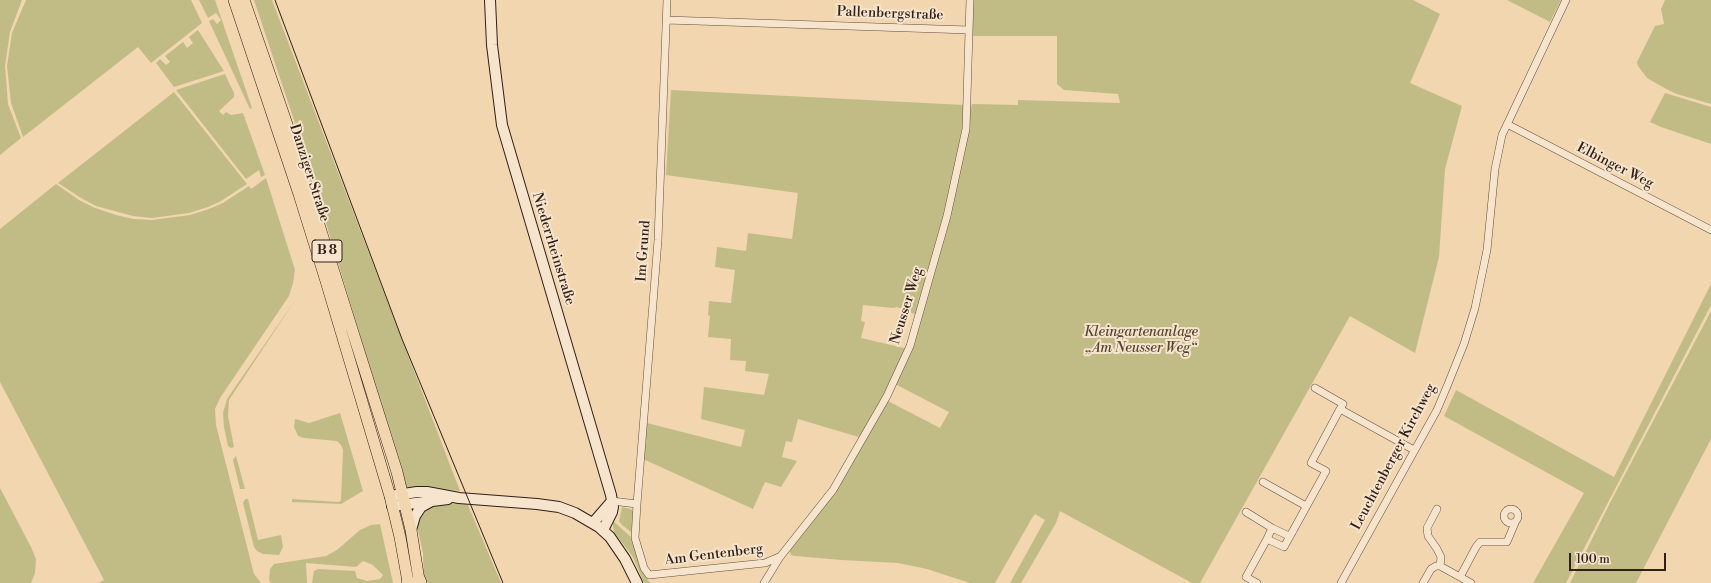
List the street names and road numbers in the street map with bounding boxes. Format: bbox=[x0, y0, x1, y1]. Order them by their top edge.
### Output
street label: Pallenbergstraße bbox=[836, 4, 944, 24]
street label: Danziger Straße bbox=[285, 122, 333, 224]
street label: Elbinger Weg bbox=[1574, 139, 1656, 193]
street label: Niederrheinstraße bbox=[528, 191, 578, 307]
street label: Im Grund bbox=[633, 220, 655, 282]
road number: B 8 bbox=[312, 240, 342, 262]
street label: Neusser Weg bbox=[887, 265, 927, 347]
street label: Leuchtenberger Kirchweg bbox=[1348, 381, 1440, 533]
street label: Am Gentenberg bbox=[664, 541, 764, 569]

